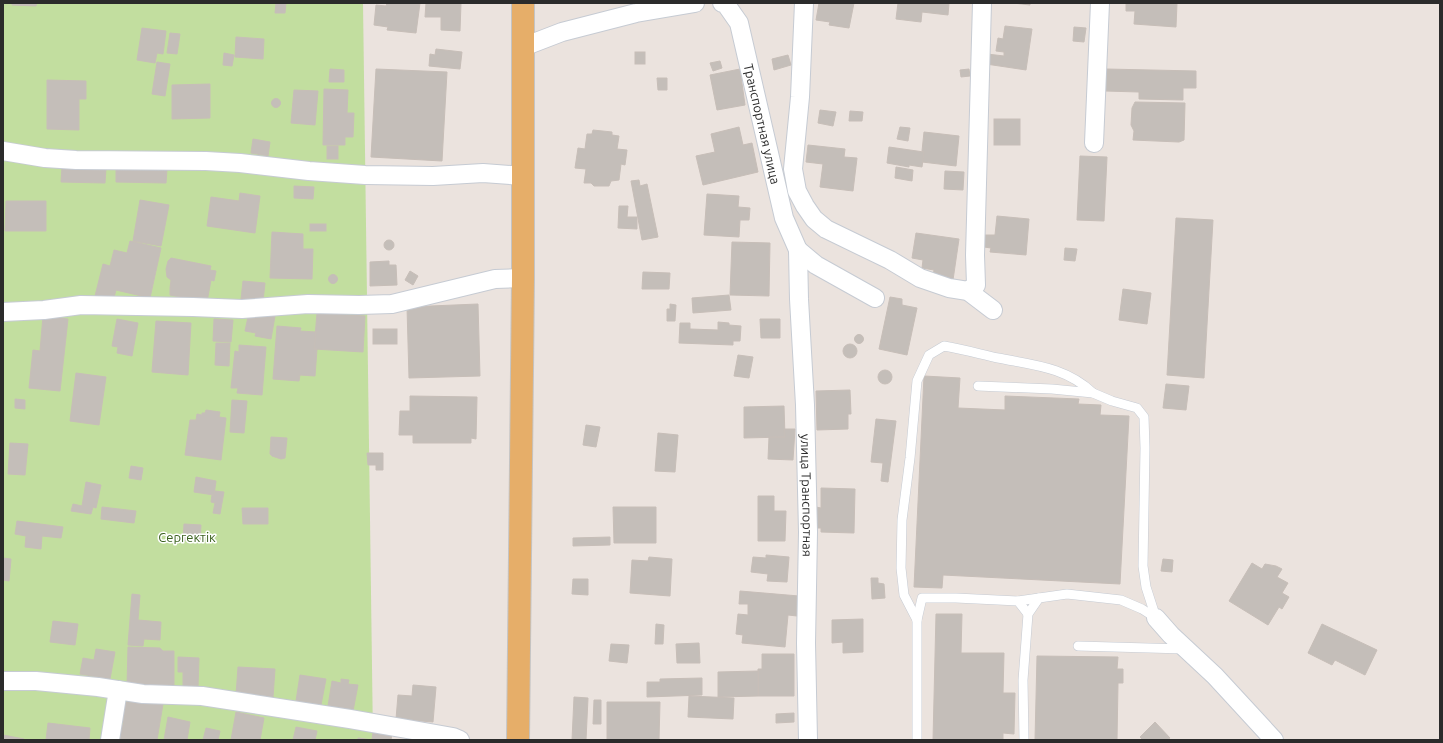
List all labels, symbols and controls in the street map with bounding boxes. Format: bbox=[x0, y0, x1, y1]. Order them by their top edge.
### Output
street label: Транспортная улица bbox=[742, 62, 783, 186]
street label: улица Транспортная bbox=[799, 434, 815, 557]
park label: Сергектік bbox=[158, 530, 216, 544]

